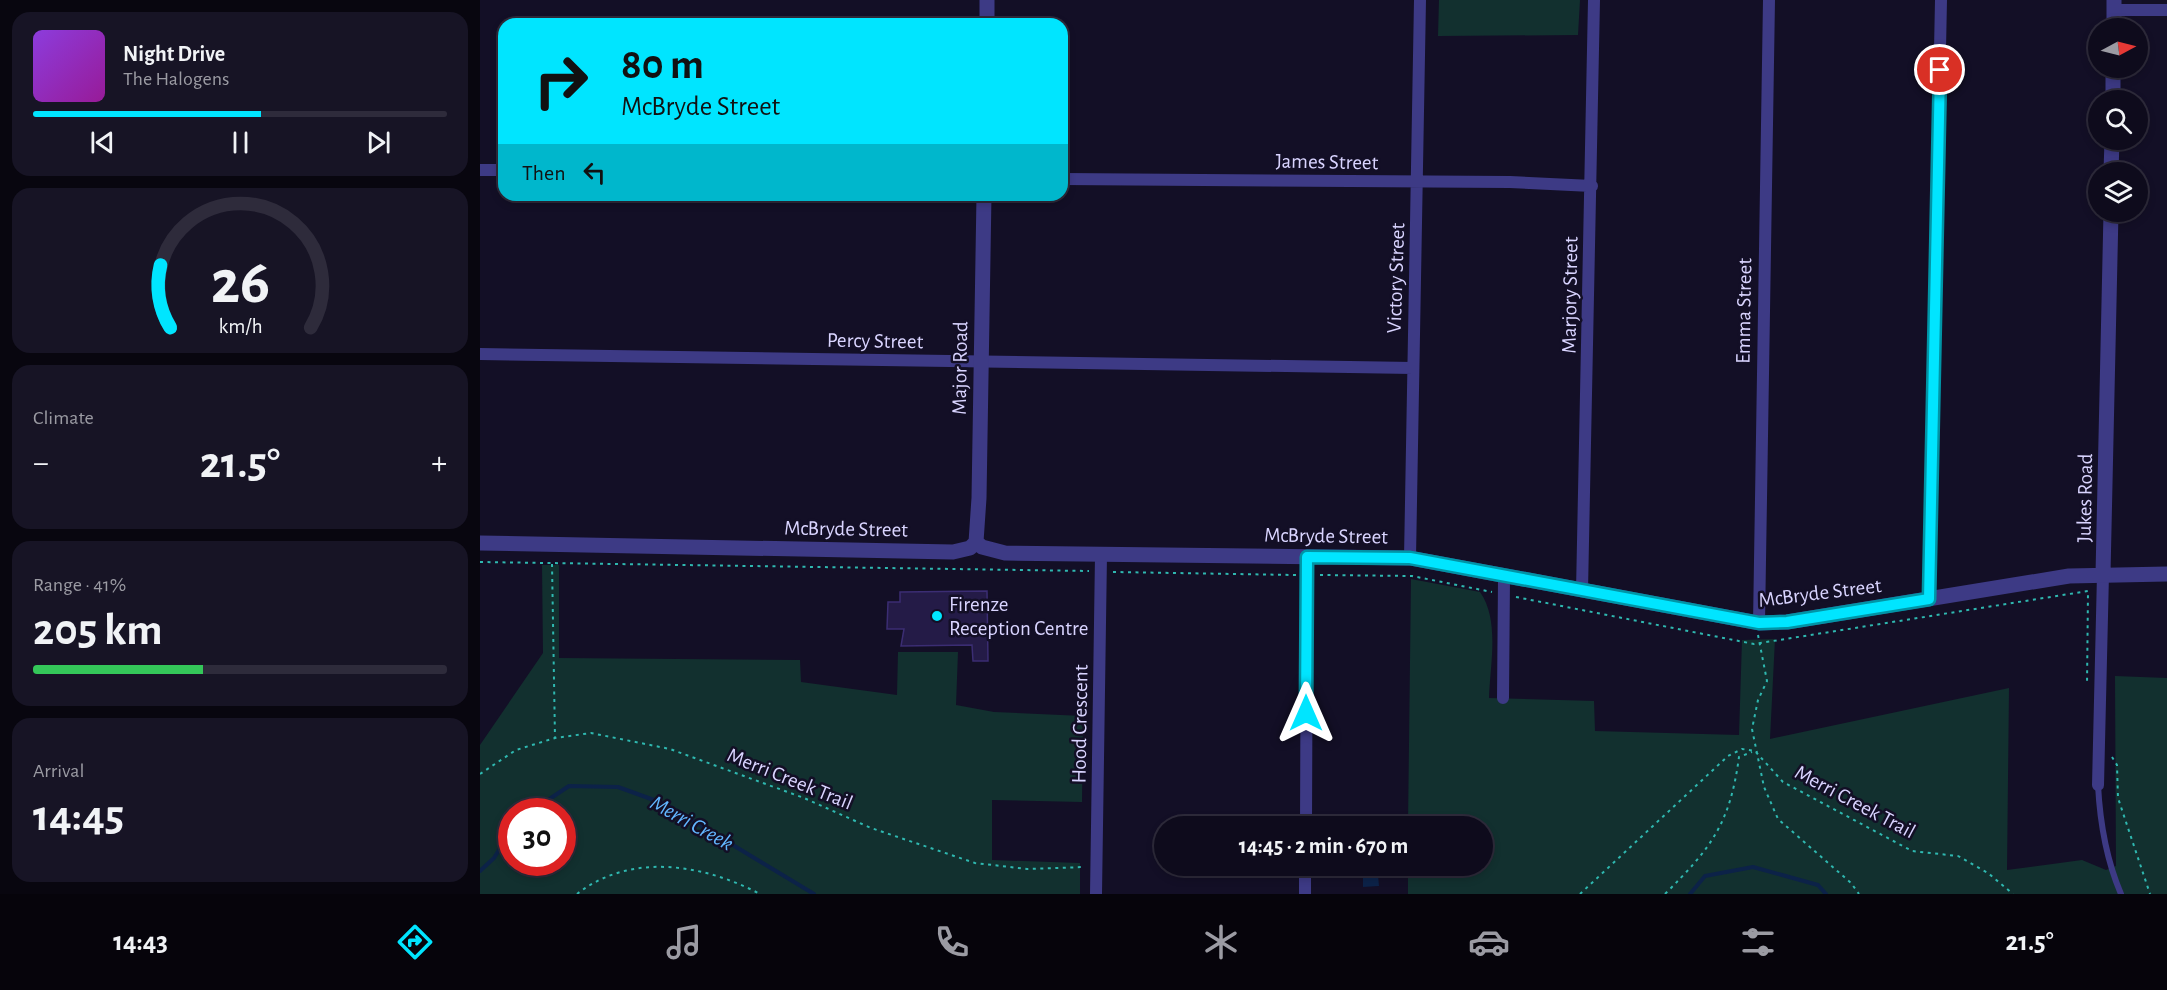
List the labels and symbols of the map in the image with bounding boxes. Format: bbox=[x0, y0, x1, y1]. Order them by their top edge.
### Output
north arrow bbox=[2088, 18, 2148, 78]
pin bbox=[1914, 44, 1965, 95]
street label: James Street bbox=[1275, 151, 1379, 173]
street label: Victory Street bbox=[1384, 222, 1408, 334]
street label: Marjory Street bbox=[1558, 236, 1582, 354]
street label: Emma Street bbox=[1733, 258, 1755, 364]
street label: Major Road bbox=[949, 321, 971, 415]
street label: Percy Street bbox=[827, 330, 924, 352]
street label: Jukes Road bbox=[2074, 453, 2096, 543]
street label: McBryde Street bbox=[784, 517, 908, 541]
street label: McBryde Street bbox=[1264, 524, 1388, 548]
street label: McBryde Street bbox=[1757, 575, 1883, 611]
place label: Firenze Reception Centre bbox=[949, 594, 1088, 639]
marker: Firenze Reception Centre bbox=[930, 609, 944, 623]
street label: Hood Crescent bbox=[1068, 664, 1092, 784]
position arrow bbox=[1274, 681, 1338, 745]
street label: Merri Creek Trail bbox=[724, 744, 856, 814]
street label: Merri Creek Trail bbox=[1791, 761, 1919, 843]
water label: Merri Creek bbox=[647, 791, 737, 855]
speed limit sign: 30 bbox=[498, 798, 576, 876]

